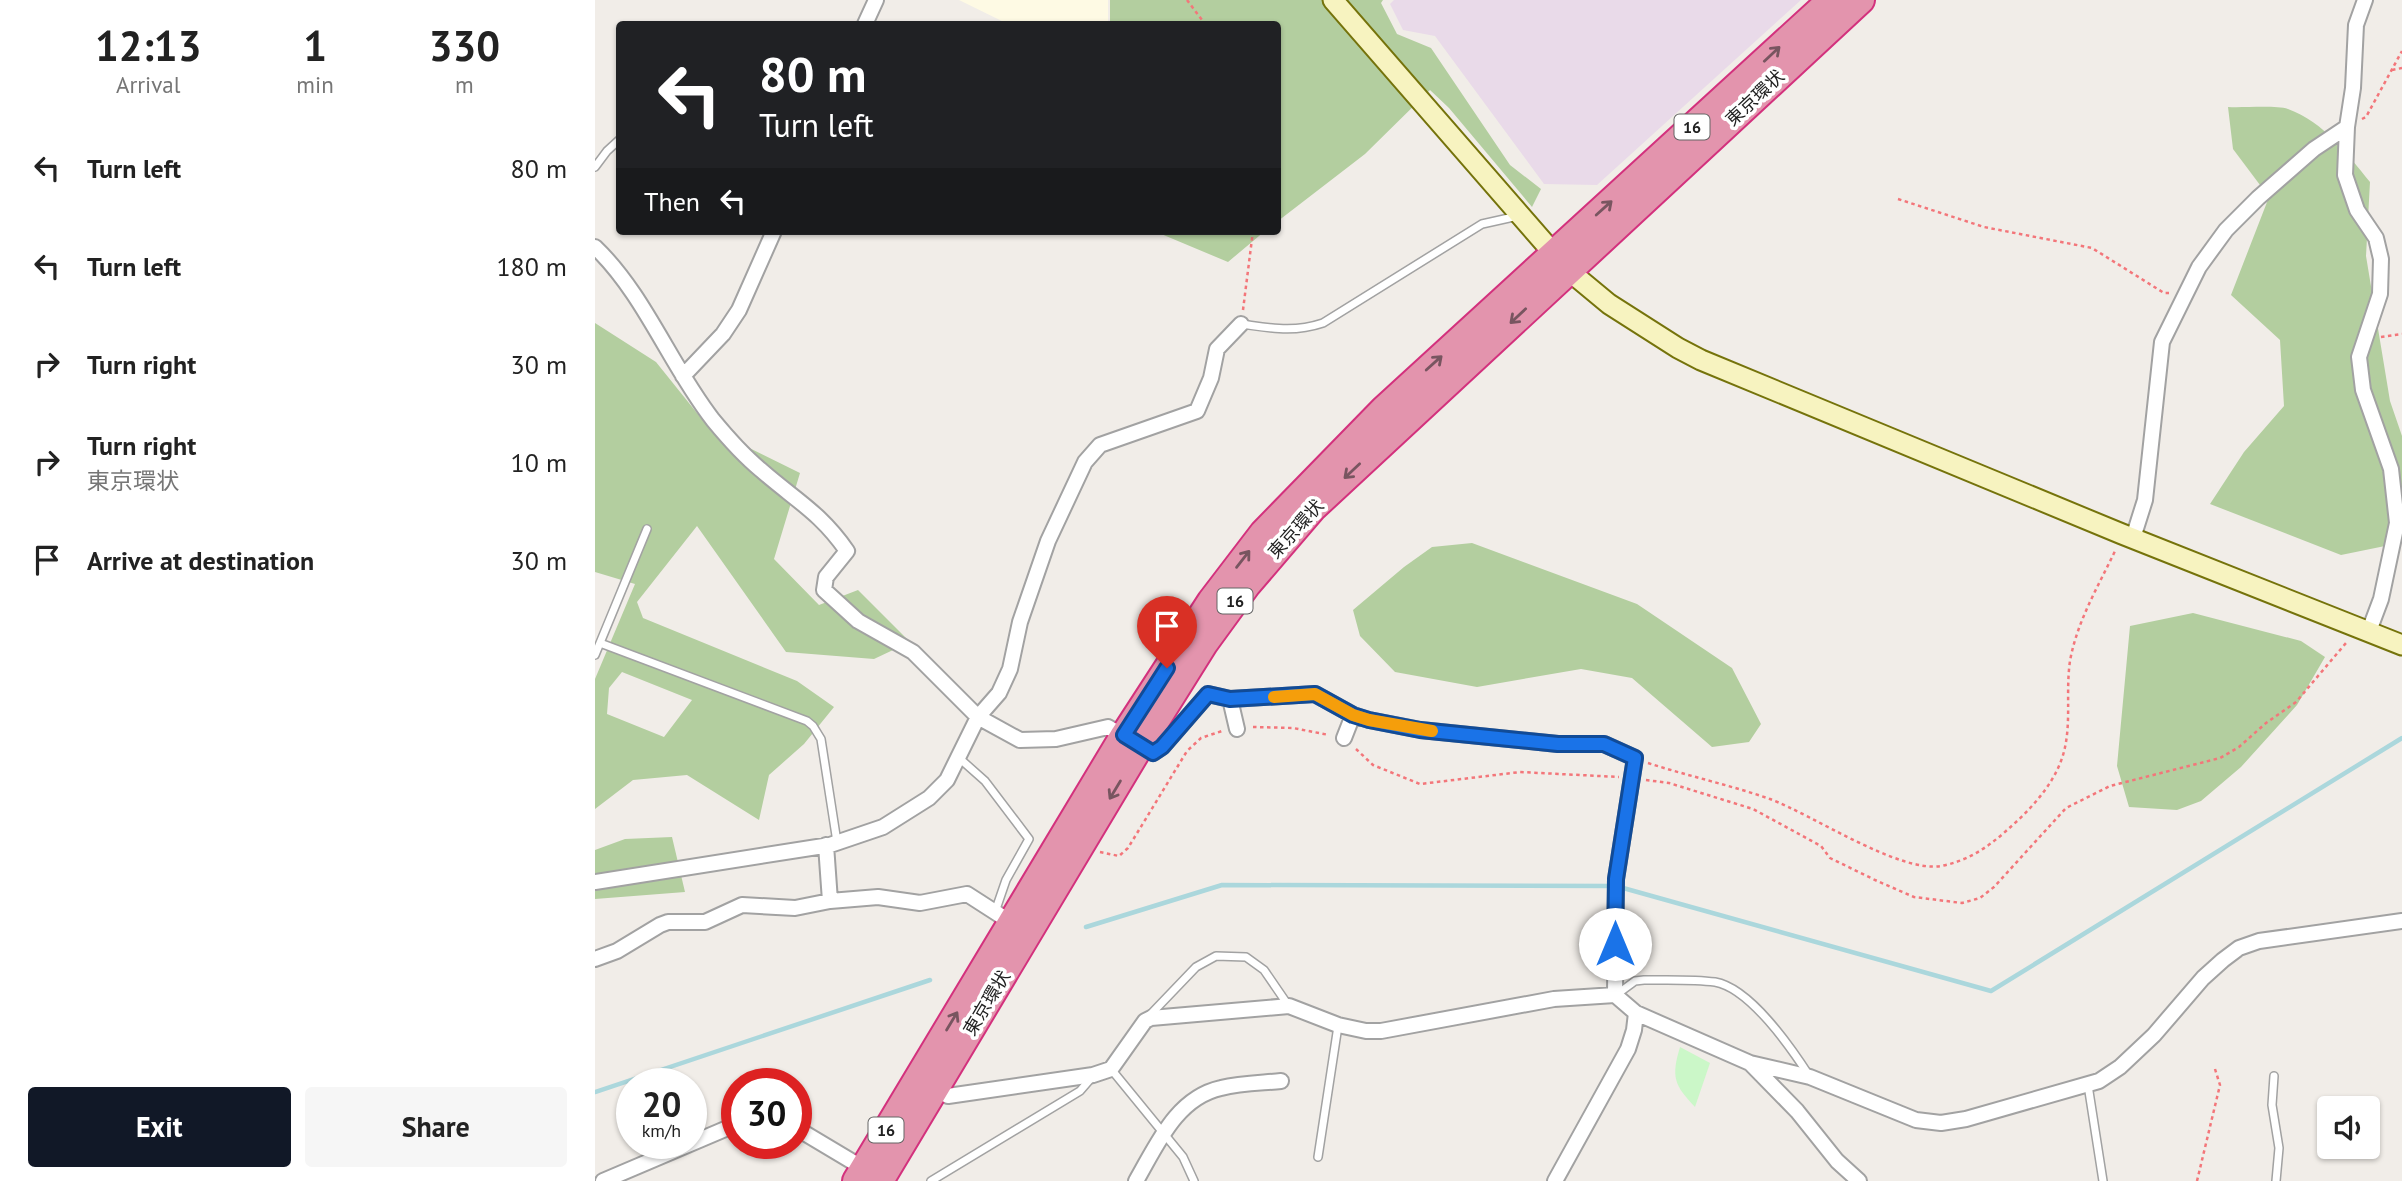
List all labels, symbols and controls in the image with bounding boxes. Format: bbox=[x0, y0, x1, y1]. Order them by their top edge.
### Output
text: 12:13 bbox=[95, 18, 201, 73]
text: 1 bbox=[303, 18, 327, 73]
text: 330 bbox=[429, 18, 500, 73]
text: 80 m bbox=[759, 42, 866, 106]
one-way arrow bbox=[1763, 46, 1780, 63]
icon: left bbox=[644, 49, 735, 140]
street label: 東京環状 bbox=[1720, 65, 1789, 131]
text: Arrival bbox=[116, 70, 180, 99]
text: min bbox=[296, 70, 334, 99]
text: m bbox=[455, 70, 474, 99]
text: Turn left bbox=[759, 104, 874, 146]
road number: 16 bbox=[1675, 114, 1709, 140]
icon: left bbox=[28, 149, 66, 187]
text: Turn left bbox=[87, 152, 181, 185]
text: 80 m bbox=[511, 152, 567, 185]
icon: left bbox=[714, 182, 752, 220]
text: Then bbox=[644, 185, 700, 218]
one-way arrow bbox=[1595, 200, 1613, 216]
icon: left bbox=[28, 247, 66, 285]
text: Turn left bbox=[87, 250, 181, 283]
text: 180 m bbox=[496, 250, 567, 283]
one-way arrow bbox=[1510, 307, 1527, 324]
icon: right bbox=[28, 345, 66, 383]
text: Turn right bbox=[87, 348, 196, 381]
text: 30 m bbox=[511, 348, 567, 381]
one-way arrow bbox=[1425, 355, 1443, 371]
text: Turn right bbox=[87, 429, 196, 462]
icon: right bbox=[28, 443, 66, 481]
text: 10 m bbox=[511, 446, 567, 479]
one-way arrow bbox=[1343, 463, 1361, 479]
text: 東京環状 bbox=[87, 466, 179, 495]
street label: 東京環状 bbox=[1263, 494, 1328, 563]
icon: arrive bbox=[28, 541, 66, 579]
text: Arrive at destination bbox=[87, 544, 314, 577]
text: 30 m bbox=[511, 544, 567, 577]
one-way arrow bbox=[1236, 550, 1251, 569]
road number: 16 bbox=[1217, 588, 1253, 614]
pin bbox=[1137, 596, 1197, 668]
icon: arrive bbox=[1148, 607, 1186, 645]
one-way arrow bbox=[1107, 779, 1121, 799]
position arrow bbox=[1578, 907, 1652, 981]
street label: 東京環状 bbox=[958, 966, 1015, 1040]
one-way arrow bbox=[946, 1011, 960, 1031]
speed limit sign: 30 bbox=[721, 1068, 812, 1159]
text: 20 bbox=[642, 1081, 681, 1127]
button: Exit bbox=[28, 1087, 291, 1167]
button: Share bbox=[305, 1087, 567, 1167]
map controls bbox=[2317, 1096, 2380, 1159]
button: sound bbox=[2317, 1096, 2380, 1159]
road number: 16 bbox=[869, 1118, 903, 1142]
text: km/h bbox=[642, 1119, 681, 1142]

